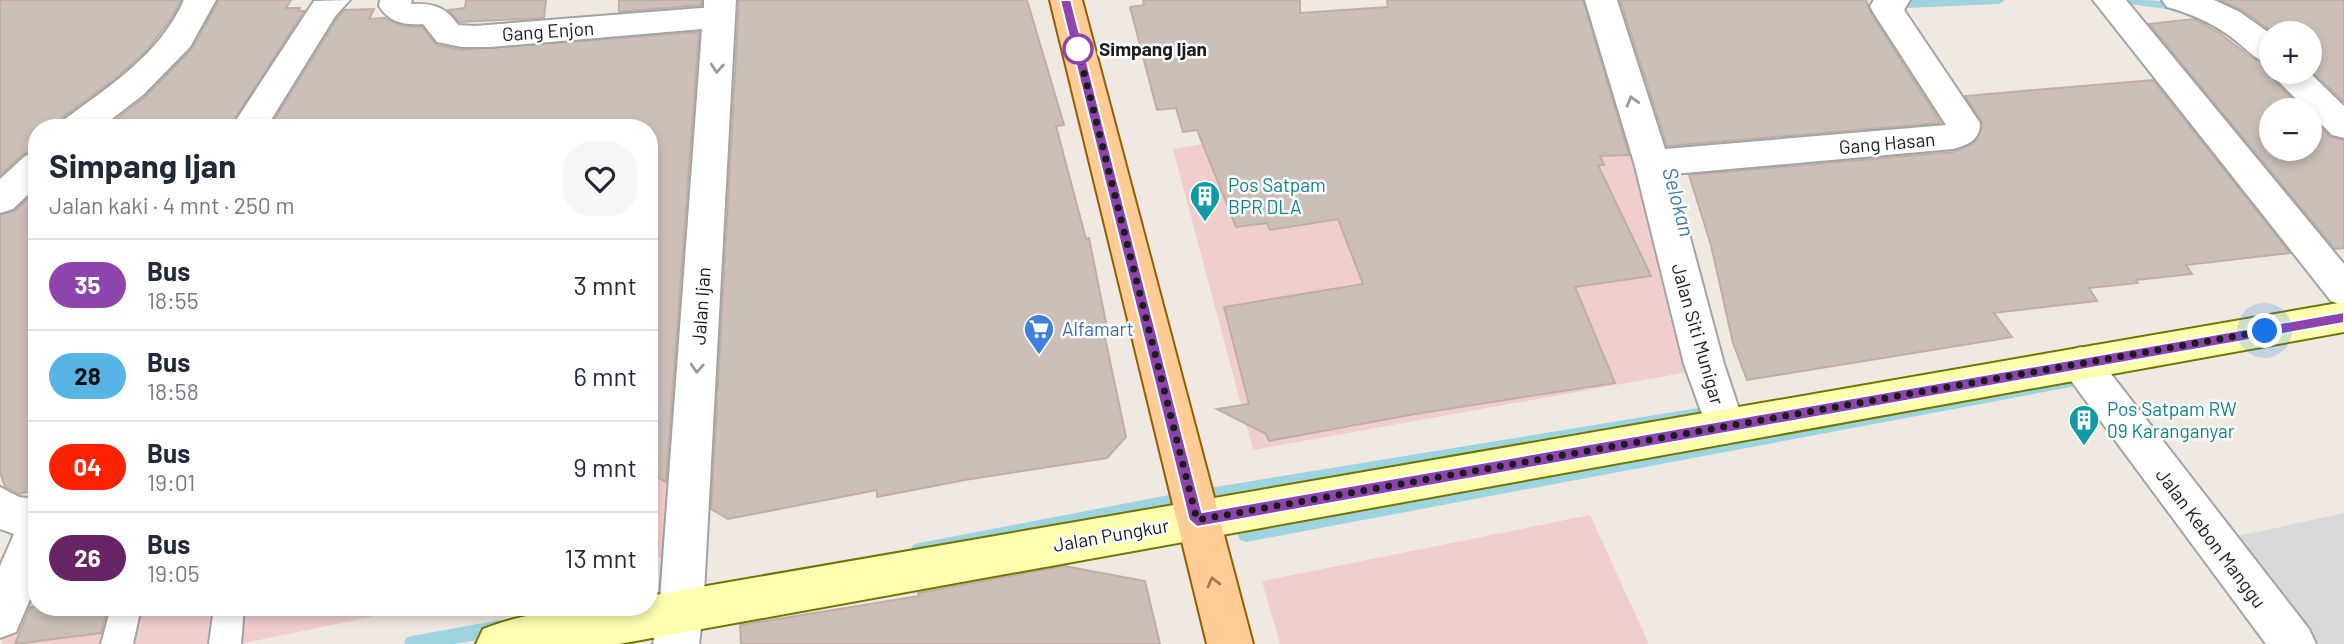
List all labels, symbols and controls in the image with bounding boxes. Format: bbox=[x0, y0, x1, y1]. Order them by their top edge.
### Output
street label: Gang Enjon bbox=[501, 16, 595, 45]
map controls bbox=[2259, 21, 2322, 161]
button: + bbox=[2259, 21, 2322, 84]
marker: Simpang Ijan bbox=[1063, 34, 1093, 64]
place label: Simpang Ijan bbox=[1099, 37, 1207, 60]
one-way arrow bbox=[710, 63, 725, 74]
one-way arrow bbox=[1626, 95, 1641, 107]
button: − bbox=[2259, 98, 2322, 161]
street label: Gang Hasan bbox=[1838, 127, 1936, 158]
button: heart bbox=[563, 142, 637, 216]
text: Simpang Ijan bbox=[49, 145, 236, 185]
water label: Selokan bbox=[1658, 164, 1701, 239]
place label: Pos Satpam BPR DLA bbox=[1228, 173, 1326, 218]
building icon: Pos Satpam BPR DLA bbox=[1188, 179, 1222, 223]
text: Jalan kaki · 4 mnt · 250 m bbox=[49, 191, 294, 219]
text: Bus bbox=[147, 255, 190, 286]
street label: Jalan Siti Munigar bbox=[1667, 261, 1730, 407]
street label: Jalan Ijan bbox=[686, 266, 715, 346]
text: 3 mnt bbox=[573, 269, 637, 300]
text: 35 bbox=[75, 270, 100, 299]
text: 18:55 bbox=[147, 286, 198, 314]
supermarket icon: Alfamart bbox=[1022, 312, 1056, 356]
your location bbox=[2247, 313, 2282, 348]
place label: Alfamart bbox=[1062, 317, 1134, 340]
text: Bus bbox=[147, 346, 190, 377]
text: 6 mnt bbox=[573, 360, 637, 391]
text: 28 bbox=[74, 361, 101, 390]
one-way arrow bbox=[690, 363, 705, 374]
text: 18:58 bbox=[147, 377, 199, 405]
place label: Pos Satpam RW 09 Karanganyar bbox=[2107, 397, 2237, 442]
building icon: Pos Satpam RW 09 Karanganyar bbox=[2067, 403, 2101, 447]
text: Bus bbox=[147, 437, 190, 468]
text: 9 mnt bbox=[573, 451, 637, 482]
text: 04 bbox=[73, 452, 102, 481]
street label: Jalan Kebon Manggu bbox=[2151, 463, 2271, 612]
text: 19:01 bbox=[147, 468, 195, 496]
street label: Jalan Pungkur bbox=[1051, 513, 1171, 556]
text: Bus bbox=[147, 528, 190, 559]
text: 13 mnt bbox=[564, 542, 637, 573]
text: 26 bbox=[74, 543, 101, 572]
text: 19:05 bbox=[147, 559, 200, 587]
one-way arrow bbox=[1207, 576, 1222, 588]

